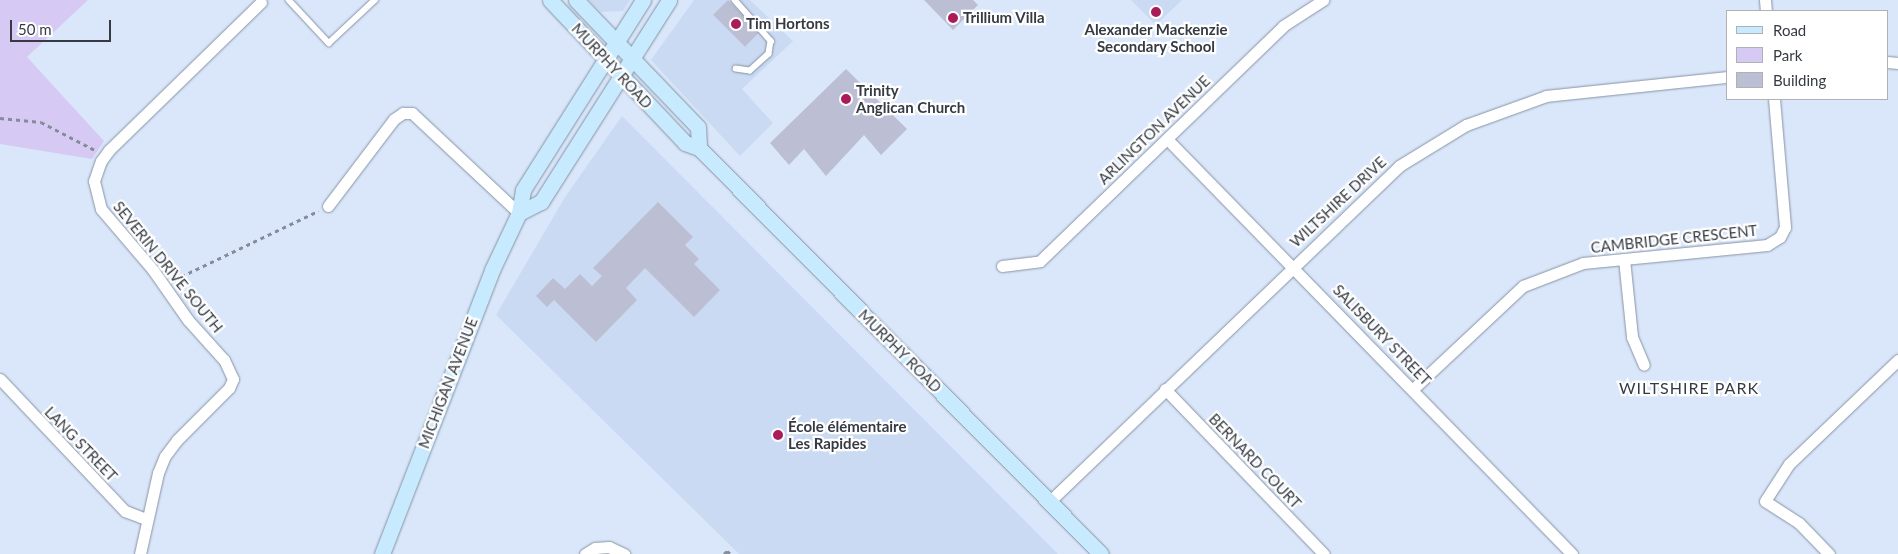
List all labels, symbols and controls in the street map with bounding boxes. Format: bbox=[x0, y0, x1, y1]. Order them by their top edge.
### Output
marker: Alexander Mackenzie Secondary School bbox=[1150, 6, 1162, 18]
place label: Trillium Villa bbox=[963, 9, 1045, 27]
scale bar bbox=[12, 10, 114, 42]
legend bbox=[1726, 10, 1888, 100]
marker: Trillium Villa bbox=[947, 12, 959, 24]
place label: Tim Hortons bbox=[746, 15, 830, 33]
marker: Tim Hortons bbox=[730, 18, 742, 30]
street label: MURPHY ROAD bbox=[568, 19, 656, 113]
text: 50 m bbox=[18, 20, 52, 38]
place label: Alexander Mackenzie Secondary School bbox=[1084, 20, 1228, 55]
text: Road bbox=[1773, 21, 1806, 39]
text: Park bbox=[1773, 46, 1802, 64]
text: Building bbox=[1773, 71, 1826, 89]
street label: ARLINGTON AVENUE bbox=[1094, 72, 1214, 188]
place label: Trinity Anglican Church bbox=[856, 81, 965, 116]
marker: Trinity Anglican Church bbox=[840, 93, 852, 105]
street label: WILTSHIRE DRIVE bbox=[1286, 153, 1390, 251]
street label: SEVERIN DRIVE SOUTH bbox=[110, 198, 226, 336]
street label: CAMBRIDGE CRESCENT bbox=[1590, 221, 1758, 257]
street label: SALISBURY STREET bbox=[1329, 281, 1435, 389]
street label: MURPHY ROAD bbox=[855, 306, 945, 396]
street label: MICHIGAN AVENUE bbox=[415, 315, 481, 451]
district label: WILTSHIRE PARK bbox=[1617, 378, 1761, 398]
street label: LANG STREET bbox=[41, 403, 121, 485]
street label: BERNARD COURT bbox=[1205, 410, 1305, 512]
place label: École élémentaire Les Rapides bbox=[788, 417, 906, 452]
marker: École élémentaire Les Rapides bbox=[772, 429, 784, 441]

